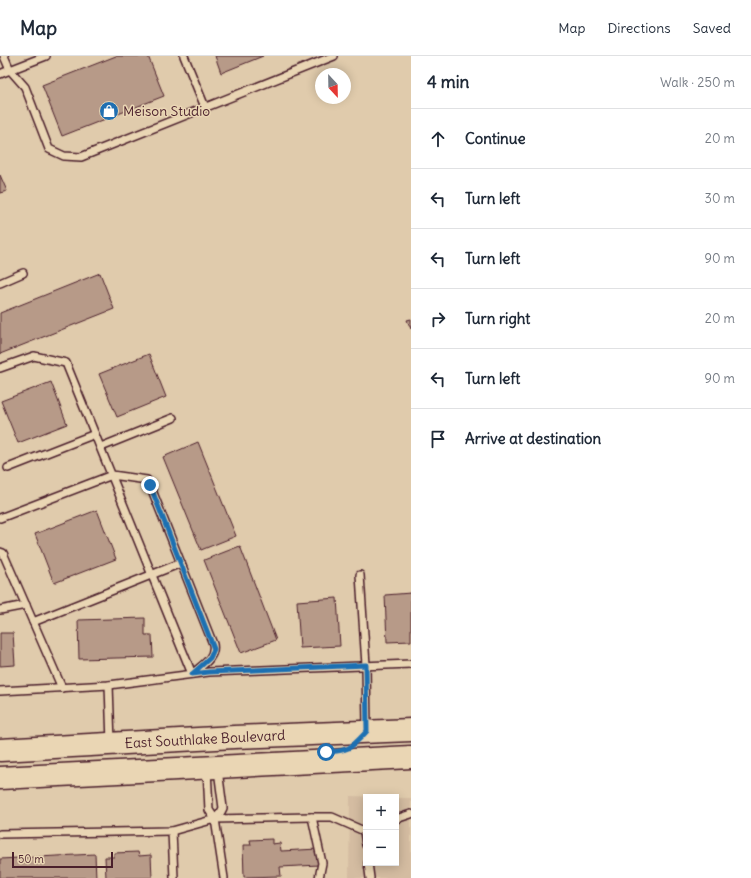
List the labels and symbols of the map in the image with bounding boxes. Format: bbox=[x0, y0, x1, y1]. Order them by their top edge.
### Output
north arrow bbox=[315, 68, 351, 104]
shop icon: Meison Studio bbox=[98, 100, 120, 122]
place label: Meison Studio bbox=[123, 102, 210, 120]
route end bbox=[141, 476, 159, 494]
street label: East Southlake Boulevard bbox=[124, 726, 286, 752]
route start bbox=[317, 743, 335, 761]
scale bar bbox=[12, 850, 113, 869]

